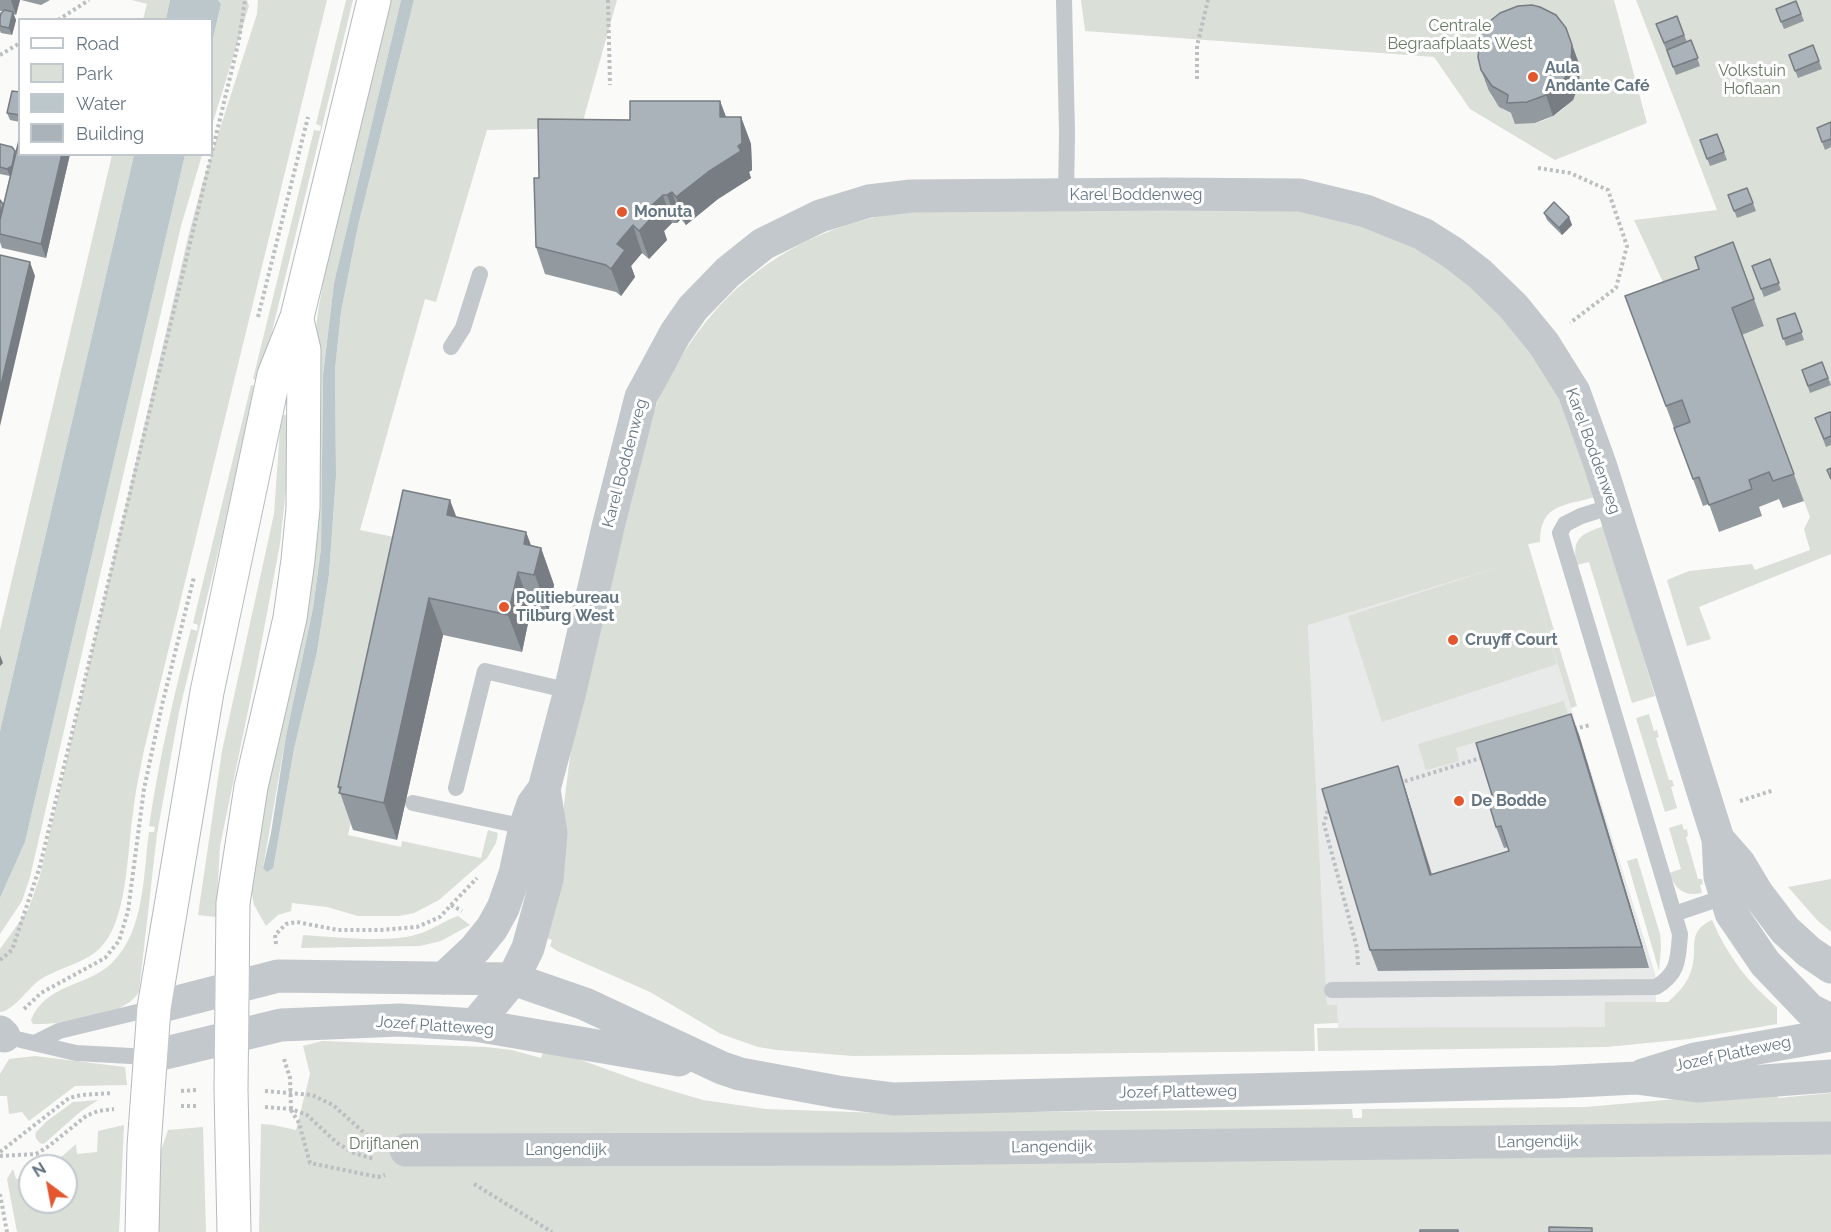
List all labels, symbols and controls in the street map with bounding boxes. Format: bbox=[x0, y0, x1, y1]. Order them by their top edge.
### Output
park label: Centrale Begraafplaats West bbox=[1387, 16, 1533, 54]
legend bbox=[18, 18, 213, 156]
text: Road bbox=[76, 33, 119, 54]
place label: Aula Andante Café bbox=[1545, 58, 1650, 96]
park label: Volkstuin Hoflaan bbox=[1718, 61, 1786, 99]
text: Park bbox=[76, 63, 113, 84]
marker: Aula Andante Café bbox=[1526, 70, 1540, 84]
text: Water bbox=[76, 93, 126, 114]
text: Building bbox=[76, 123, 144, 144]
street label: Karel Boddenweg bbox=[1070, 185, 1202, 205]
place label: Monuta bbox=[634, 202, 692, 222]
marker: Monuta bbox=[615, 205, 629, 219]
street label: Karel Boddenweg bbox=[1561, 385, 1625, 517]
street label: Karel Boddenweg bbox=[599, 396, 651, 530]
place label: Politiebureau Tilburg West bbox=[516, 588, 619, 626]
marker: Politiebureau Tilburg West bbox=[497, 600, 511, 614]
place label: Cruyff Court bbox=[1465, 630, 1558, 650]
marker: Cruyff Court bbox=[1446, 633, 1460, 647]
place label: De Bodde bbox=[1471, 791, 1547, 811]
marker: De Bodde bbox=[1452, 794, 1466, 808]
street label: Jozef Platteweg bbox=[375, 1012, 495, 1040]
street label: Jozef Platteweg bbox=[1673, 1032, 1793, 1076]
street label: Jozef Platteweg bbox=[1119, 1081, 1237, 1103]
street label: Langendijk bbox=[1497, 1132, 1579, 1152]
park label: Drijflanen bbox=[349, 1134, 419, 1154]
street label: Langendijk bbox=[1011, 1137, 1093, 1157]
street label: Langendijk bbox=[525, 1140, 607, 1160]
north arrow bbox=[18, 1154, 78, 1214]
text: N bbox=[29, 1159, 49, 1181]

